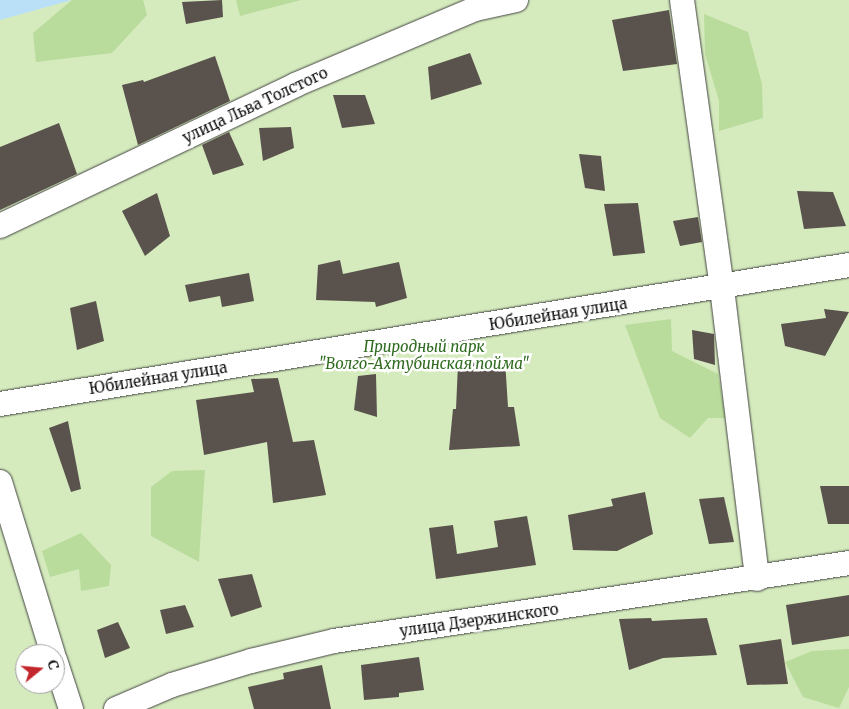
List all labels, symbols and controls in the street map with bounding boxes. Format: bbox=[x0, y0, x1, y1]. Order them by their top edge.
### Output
street label: улица Льва Толстого bbox=[180, 63, 330, 147]
street label: Юбилейная улица bbox=[488, 294, 628, 334]
park label: Природный парк "Волго-Ахтубинская пойма" bbox=[319, 337, 529, 372]
street label: Юбилейная улица bbox=[88, 358, 228, 398]
street label: улица Дзержинского bbox=[398, 600, 560, 640]
north arrow bbox=[15, 644, 65, 694]
text: С bbox=[43, 658, 63, 672]

